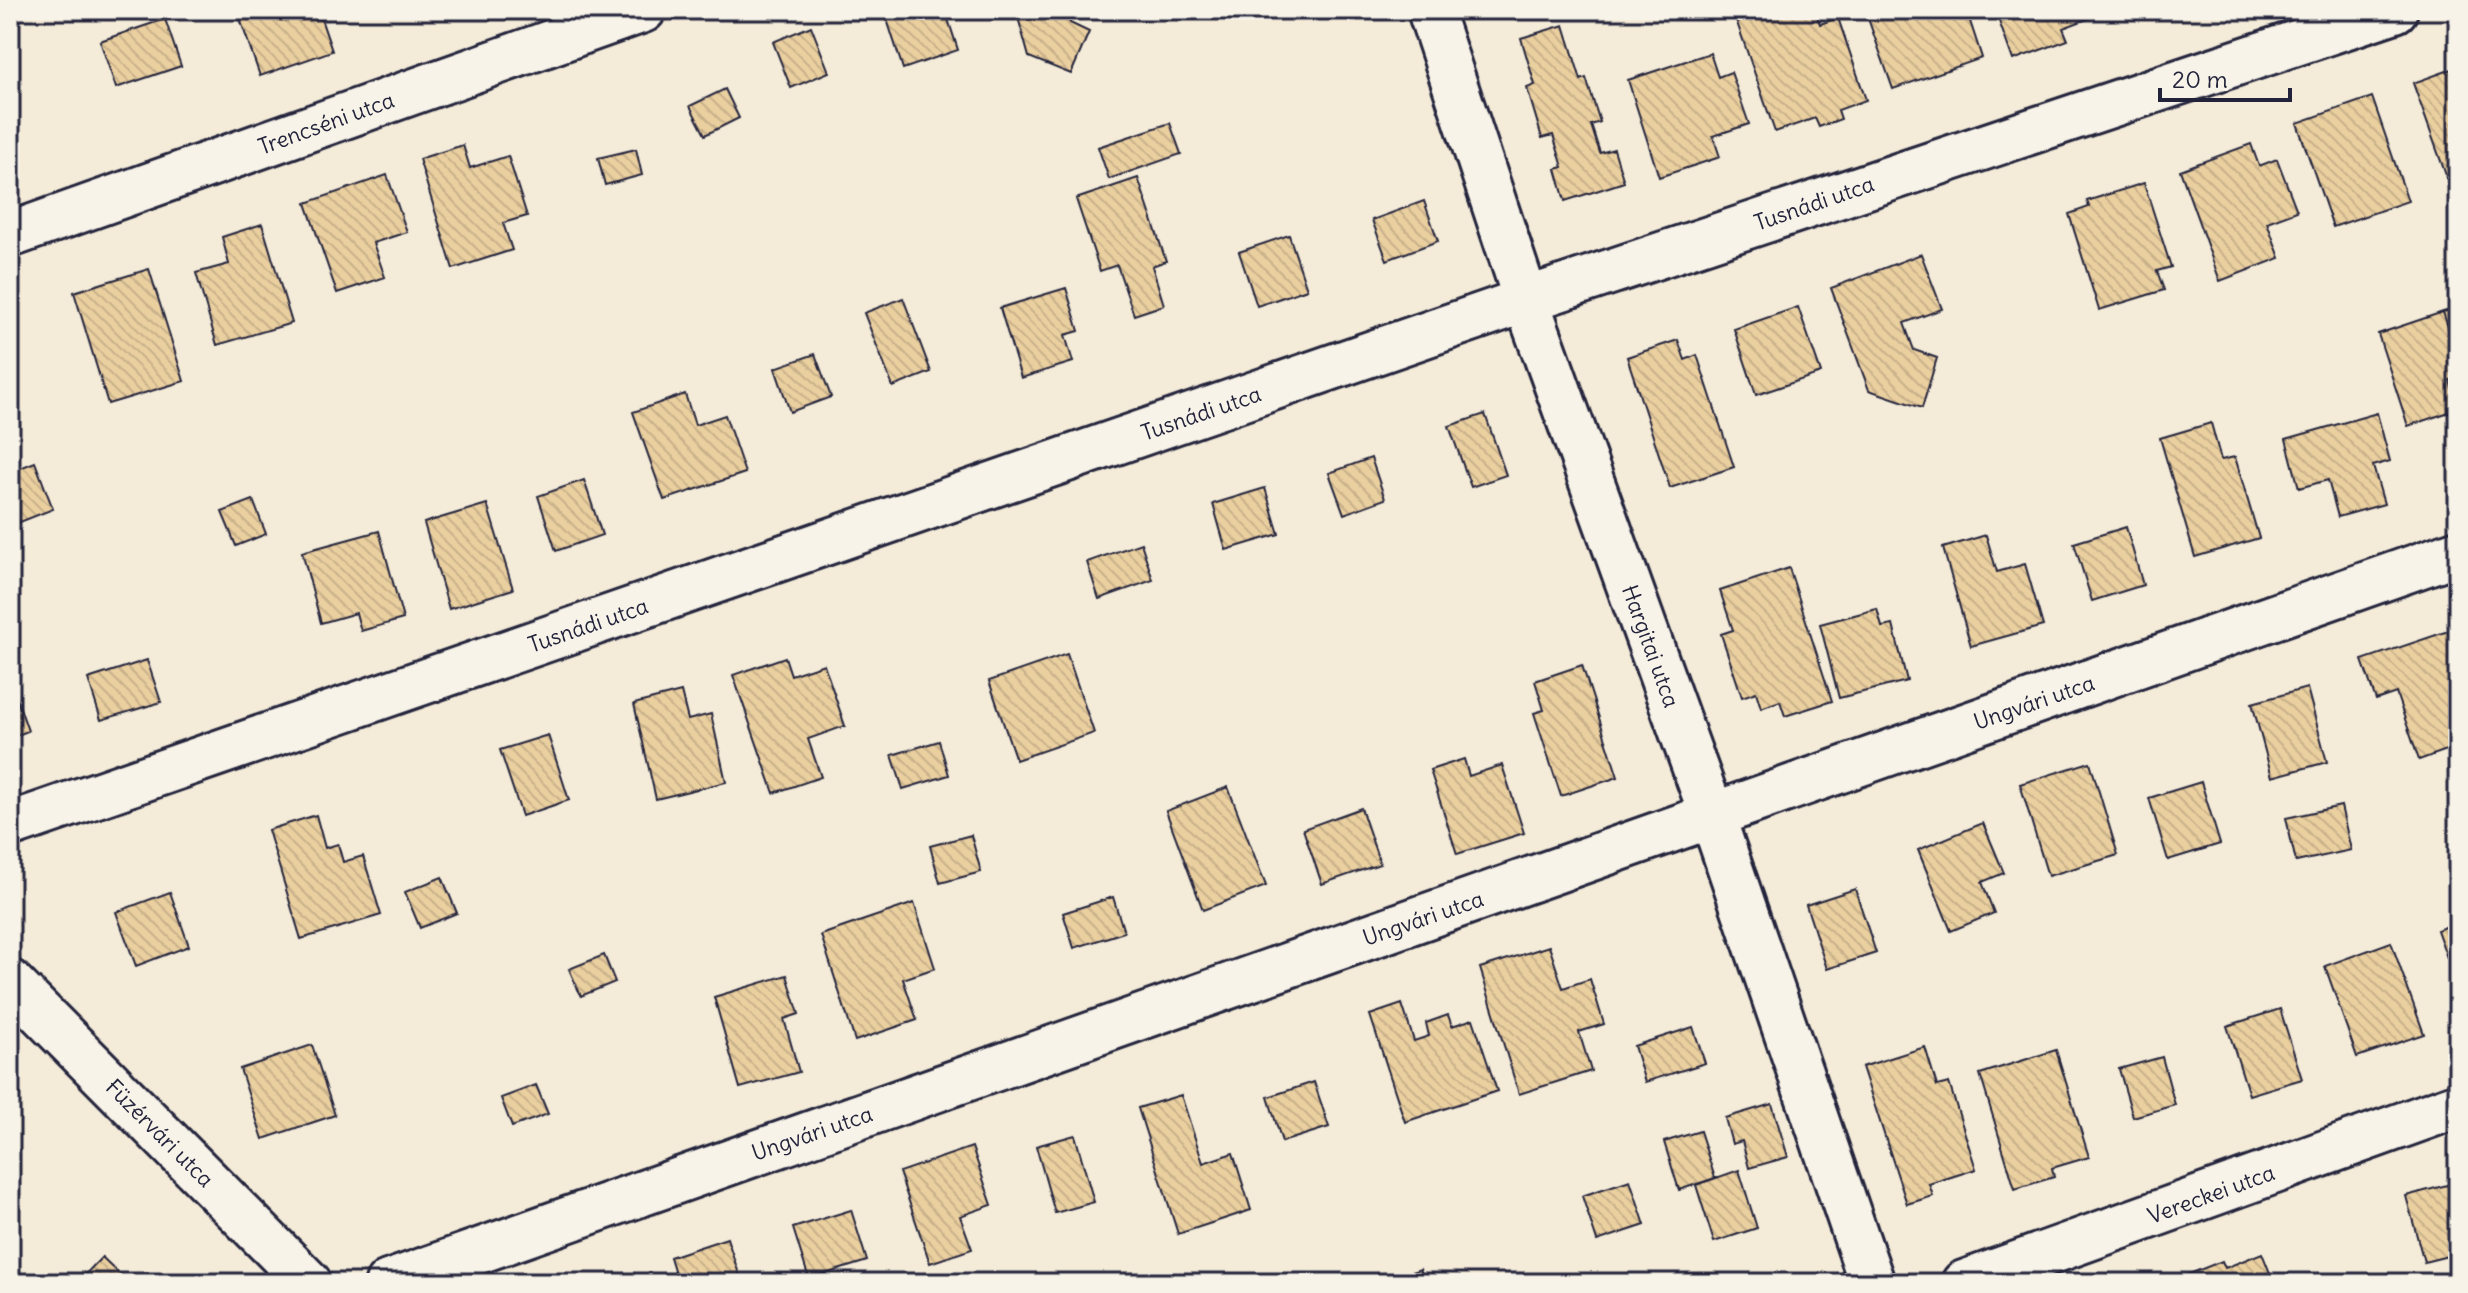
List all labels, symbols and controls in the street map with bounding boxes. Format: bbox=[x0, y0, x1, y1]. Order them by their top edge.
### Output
scale bar bbox=[2160, 52, 2290, 102]
text: 20 m bbox=[2172, 64, 2228, 94]
street label: Trencséni utca bbox=[254, 85, 398, 161]
street label: Tusnádi utca bbox=[1750, 169, 1878, 237]
street label: Tusnádi utca bbox=[1137, 379, 1265, 447]
street label: Hargitai utca bbox=[1616, 581, 1686, 711]
street label: Tusnádi utca bbox=[524, 591, 652, 659]
street label: Ungvári utca bbox=[1970, 668, 2098, 736]
street label: Ungvári utca bbox=[1359, 884, 1487, 952]
street label: Füzérvári utca bbox=[100, 1073, 220, 1193]
street label: Ungvári utca bbox=[748, 1099, 876, 1167]
street label: Vereckei utca bbox=[2144, 1158, 2278, 1230]

